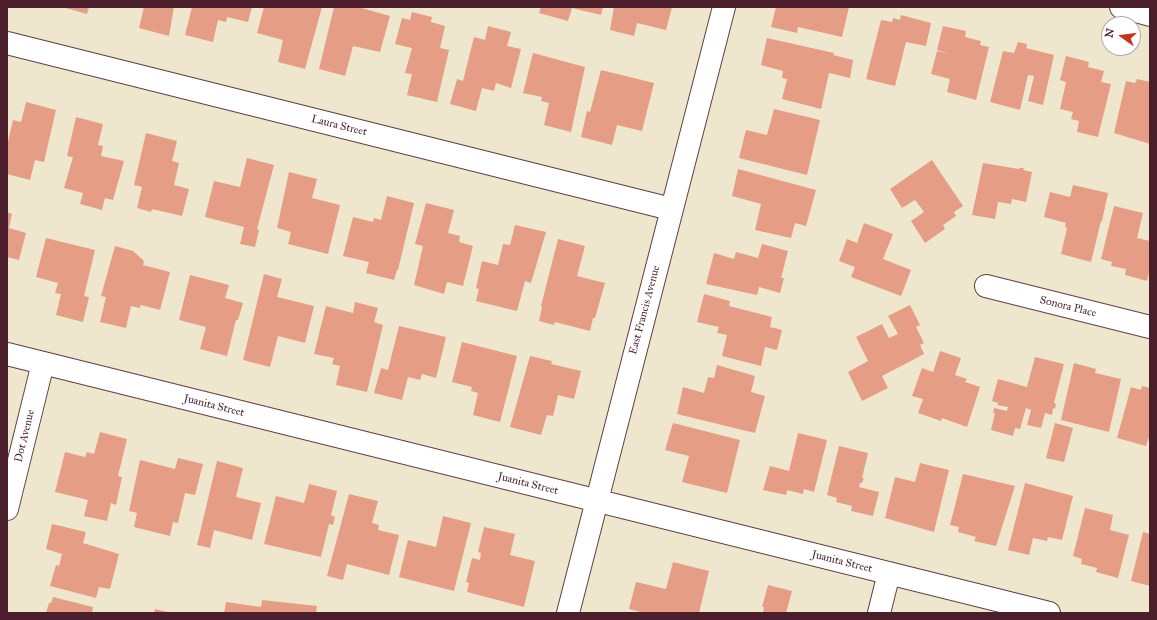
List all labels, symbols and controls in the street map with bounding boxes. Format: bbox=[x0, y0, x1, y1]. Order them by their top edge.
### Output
north arrow bbox=[1101, 16, 1141, 56]
text: N bbox=[1102, 27, 1117, 39]
street label: Laura Street bbox=[310, 113, 368, 139]
street label: East Francis Avenue bbox=[627, 264, 663, 356]
street label: Sonora Place bbox=[1038, 294, 1098, 320]
street label: Juanita Street bbox=[182, 392, 246, 420]
street label: Dot Avenue bbox=[12, 408, 38, 464]
street label: Juanita Street bbox=[496, 470, 560, 498]
street label: Juanita Street bbox=[810, 548, 874, 576]

